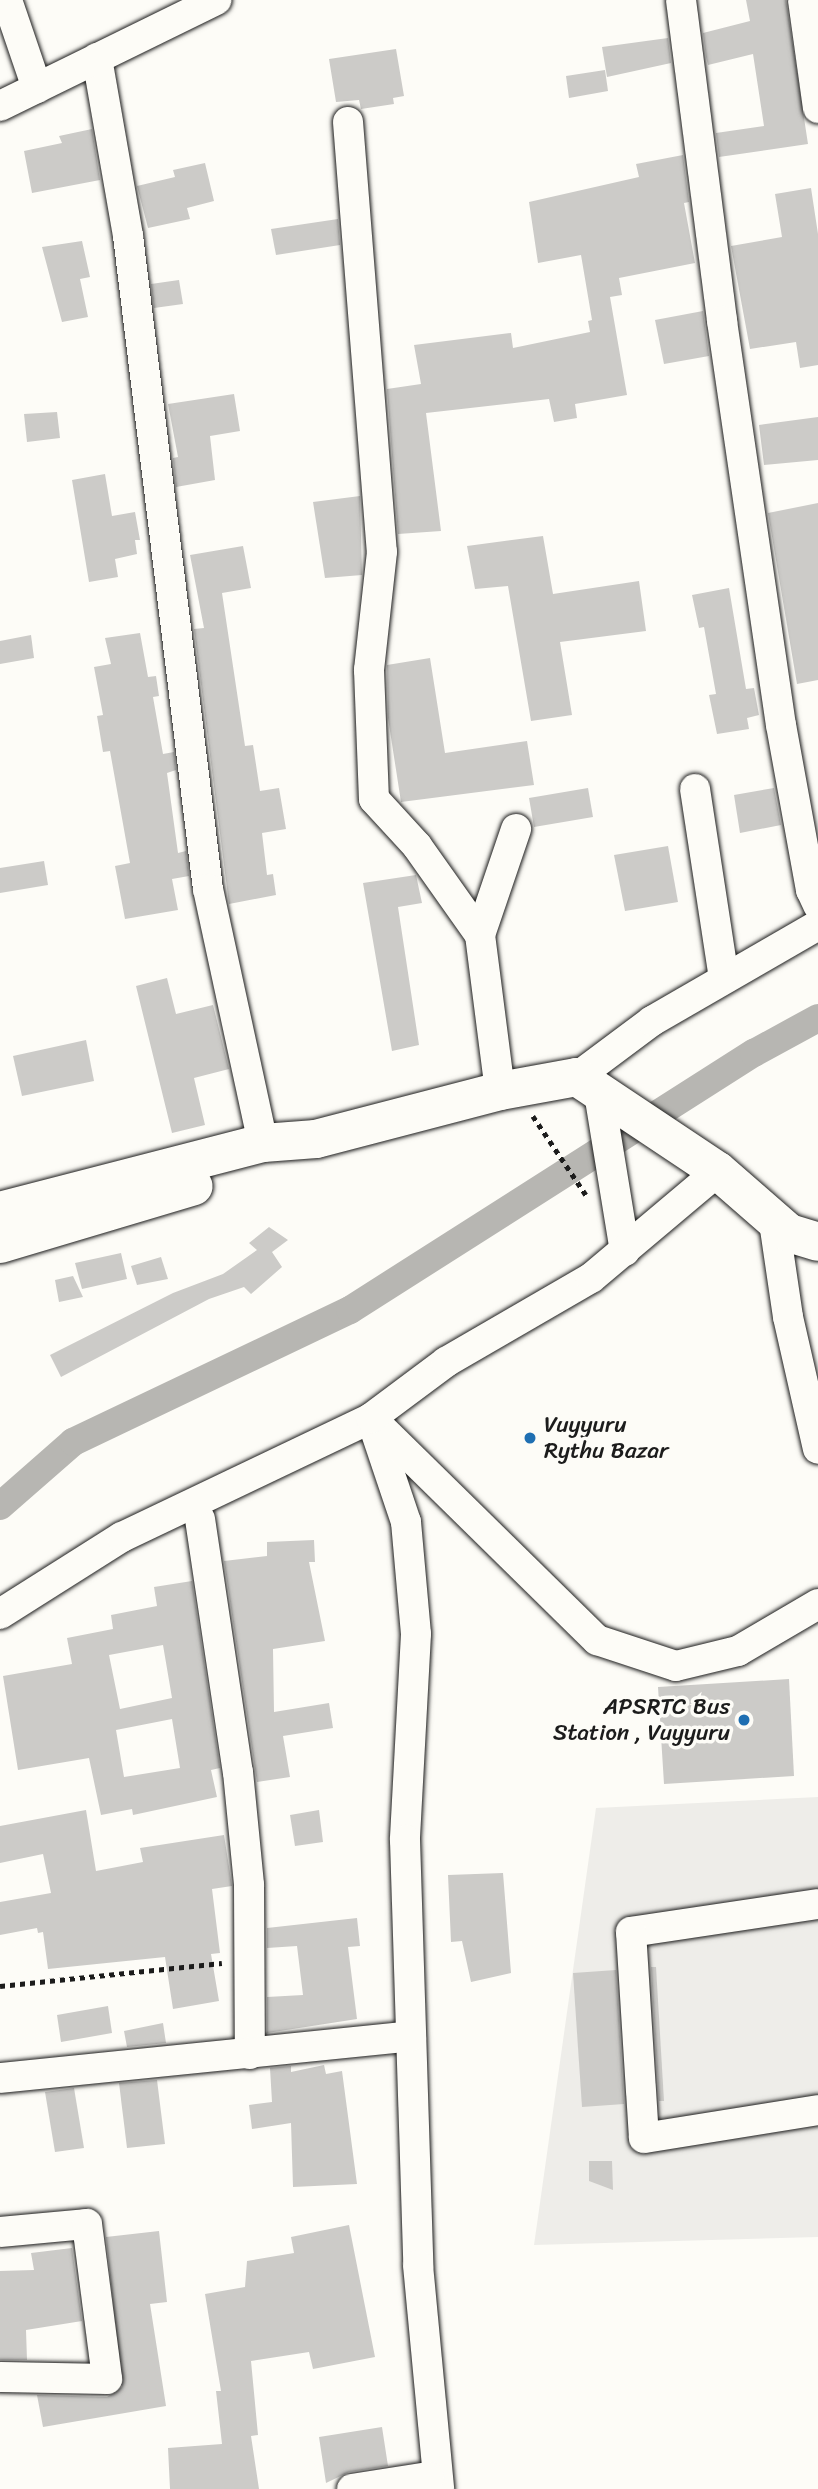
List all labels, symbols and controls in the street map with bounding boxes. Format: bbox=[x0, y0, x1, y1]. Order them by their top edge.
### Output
place label: Vuyyuru Rythu Bazar bbox=[544, 1411, 668, 1465]
marker: Vuyyuru Rythu Bazar bbox=[522, 1430, 538, 1446]
place label: APSRTC Bus Station , Vuyyuru bbox=[553, 1693, 730, 1747]
marker: APSRTC Bus Station , Vuyyuru bbox=[736, 1712, 752, 1728]

